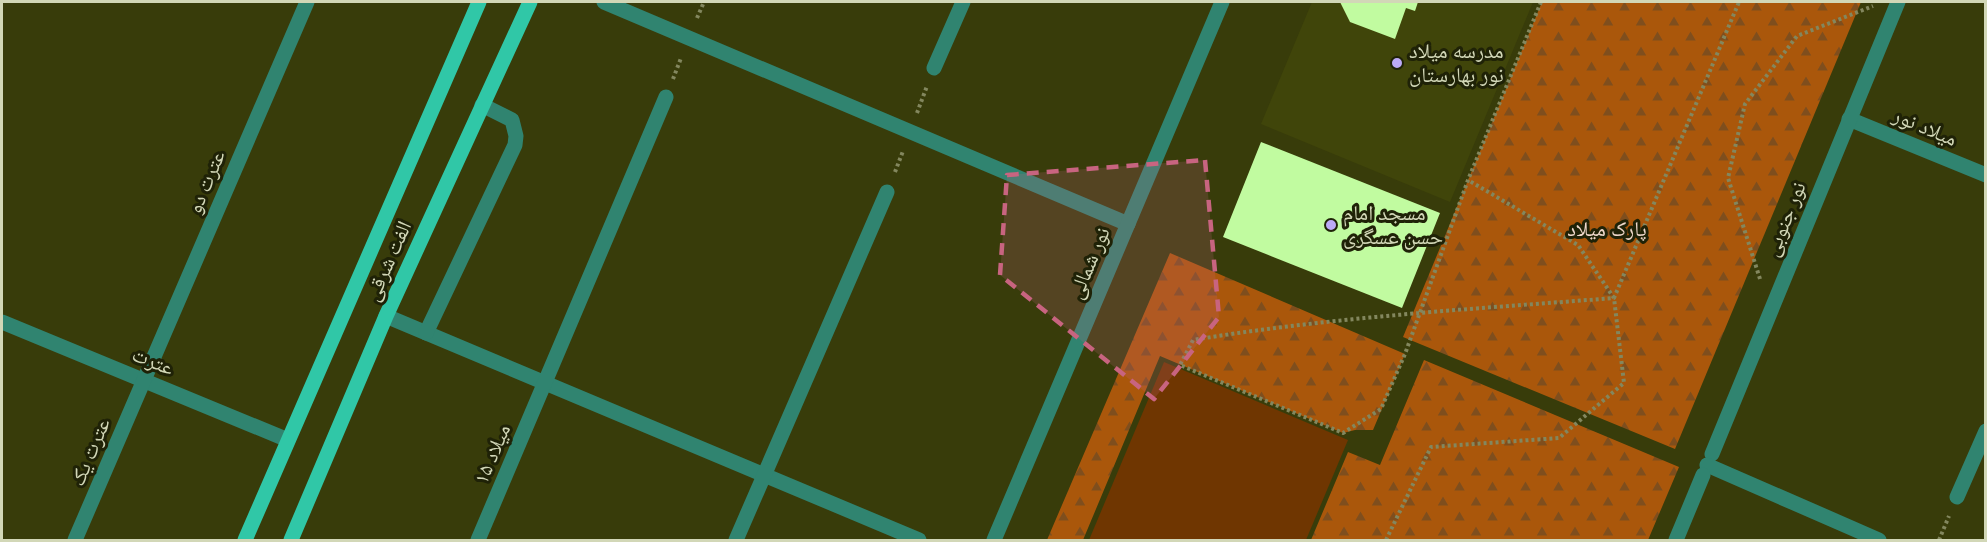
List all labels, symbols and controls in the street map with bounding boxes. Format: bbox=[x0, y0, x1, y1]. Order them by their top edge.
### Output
place label: مدرسه میلاد نور بهارستان bbox=[1409, 39, 1504, 87]
marker: مدرسه میلاد نور بهارستان bbox=[1390, 56, 1404, 70]
street label: میلاد نور bbox=[1888, 102, 1961, 151]
street label: عترت دو bbox=[182, 146, 230, 217]
street label: نور جنوبی bbox=[1759, 178, 1812, 260]
place label: مسجد امام حسن عسگری bbox=[1343, 201, 1443, 250]
street label: الفت شرقی bbox=[360, 217, 417, 305]
park label: پارک میلاد bbox=[1567, 217, 1647, 241]
marker: مسجد امام حسن عسگری bbox=[1324, 218, 1338, 232]
street label: نور شمالی bbox=[1063, 224, 1116, 303]
street label: عترت bbox=[129, 342, 178, 380]
street label: عترت یک bbox=[65, 414, 115, 490]
street label: میلاد ۱۵ bbox=[469, 421, 515, 487]

